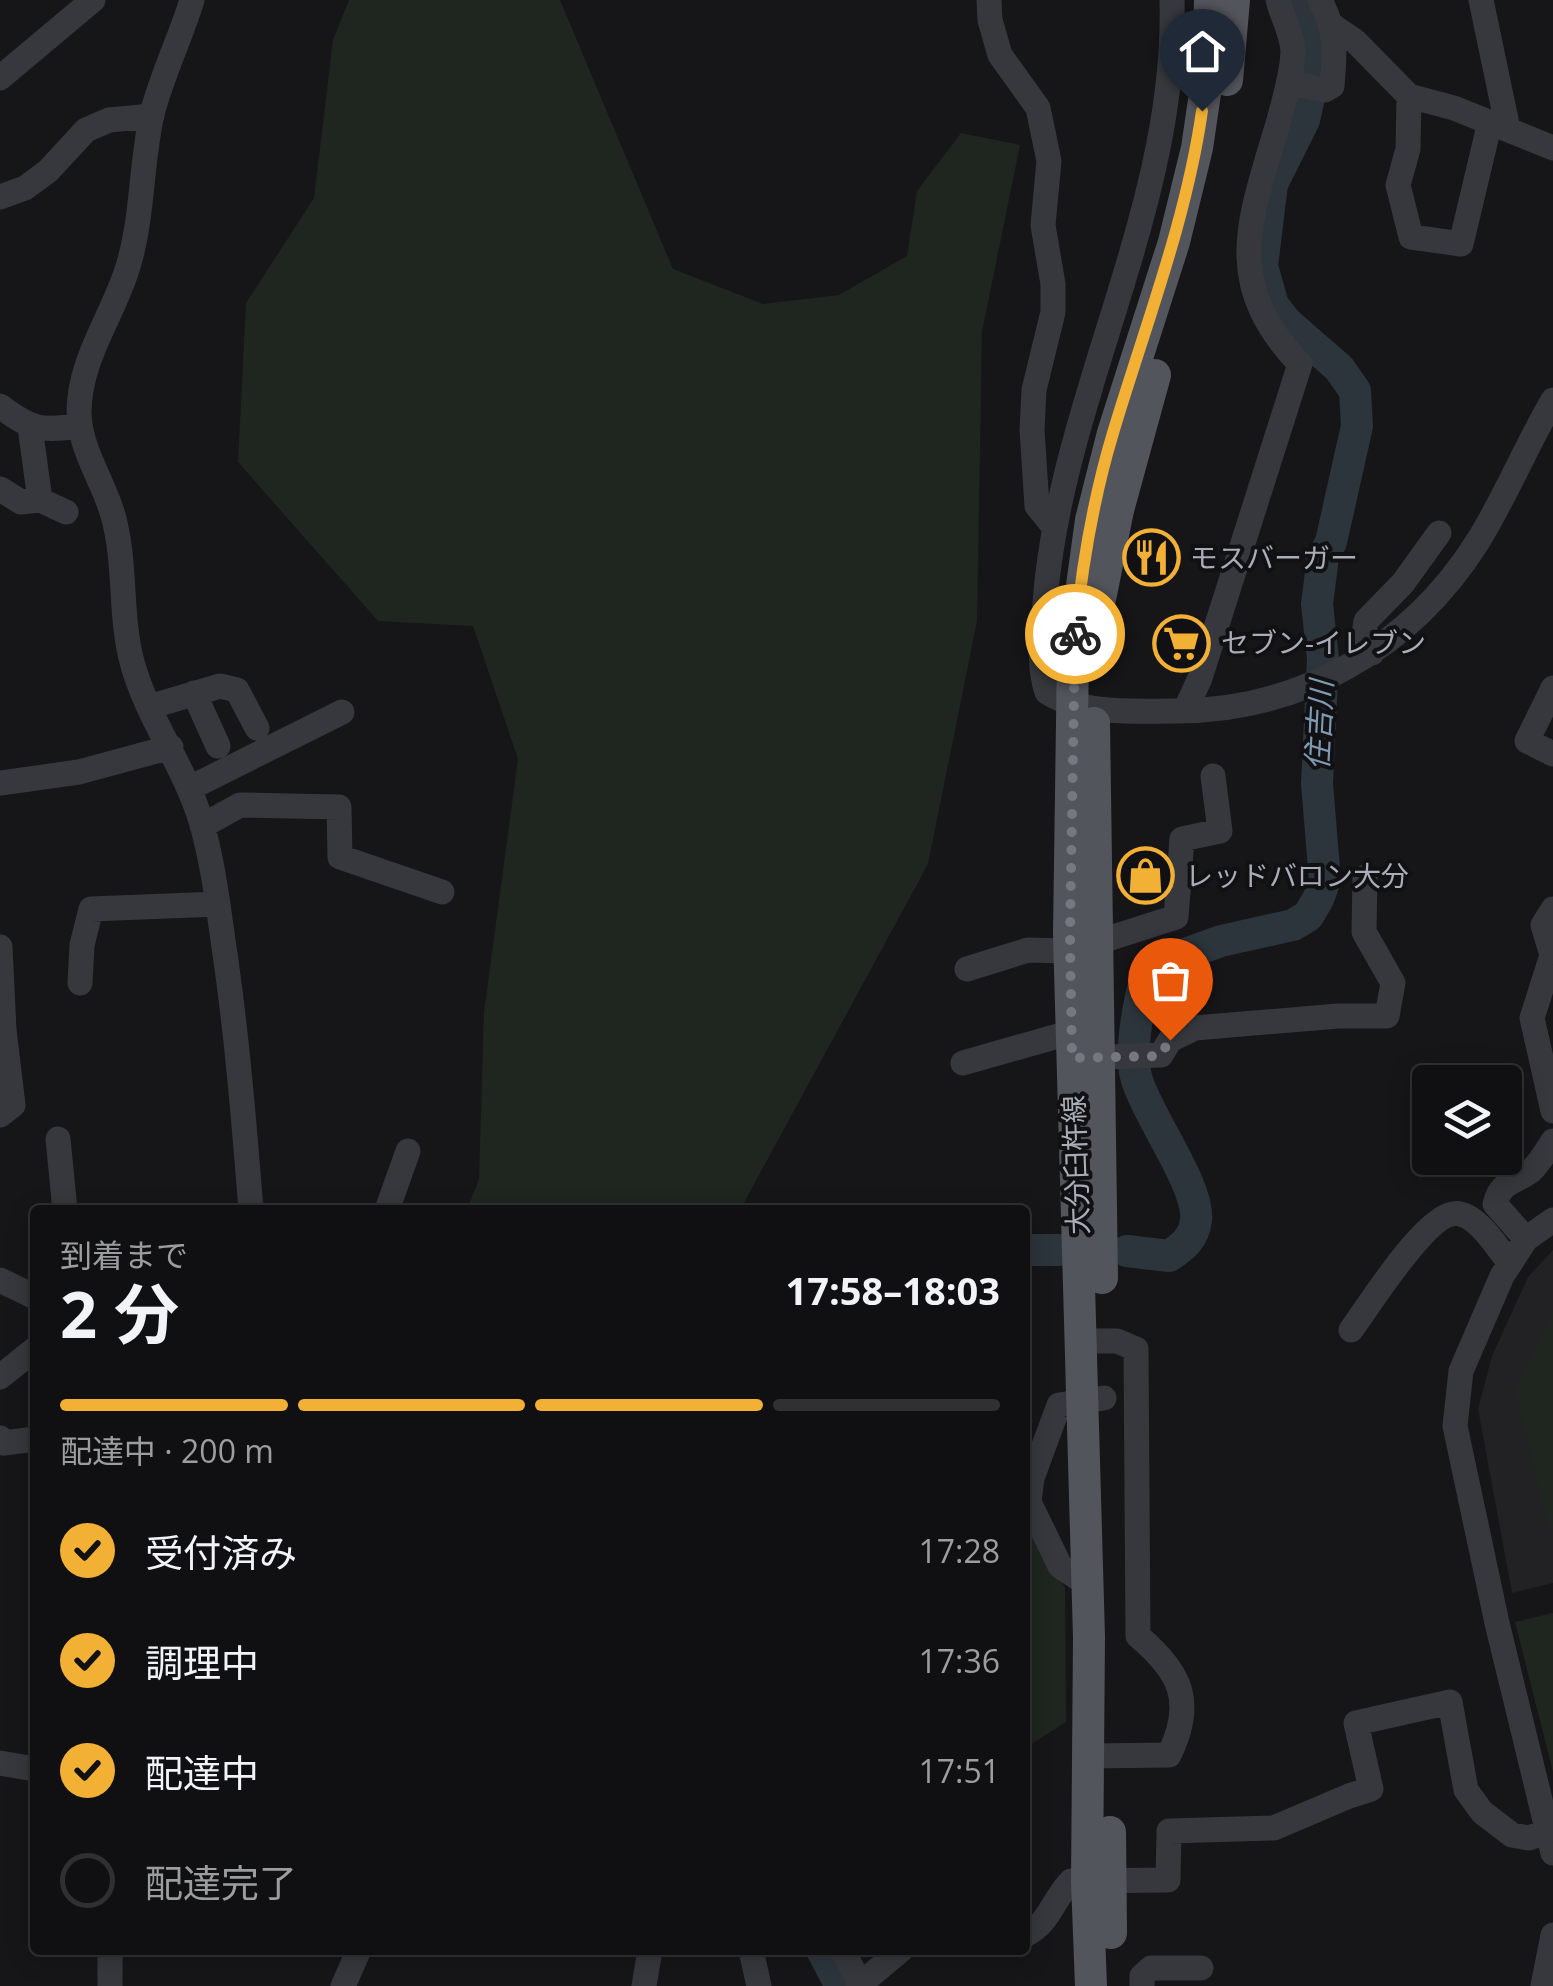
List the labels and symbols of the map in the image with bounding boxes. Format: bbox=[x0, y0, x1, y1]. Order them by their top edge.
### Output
pin bbox=[1160, 9, 1245, 112]
restaurant icon: モスバーガー bbox=[1121, 528, 1181, 588]
place label: モスバーガー bbox=[1190, 538, 1358, 576]
courier bbox=[1025, 584, 1125, 684]
supermarket icon: セブン-イレブン bbox=[1152, 613, 1212, 673]
place label: セブン-イレブン bbox=[1221, 623, 1426, 661]
water label: 住吉川 bbox=[1296, 676, 1341, 771]
shop icon: レッドバロン大分 bbox=[1116, 846, 1176, 906]
place label: レッドバロン大分 bbox=[1185, 856, 1409, 894]
pin bbox=[1128, 938, 1213, 1041]
street label: 大分臼杵線 bbox=[1054, 1094, 1096, 1236]

